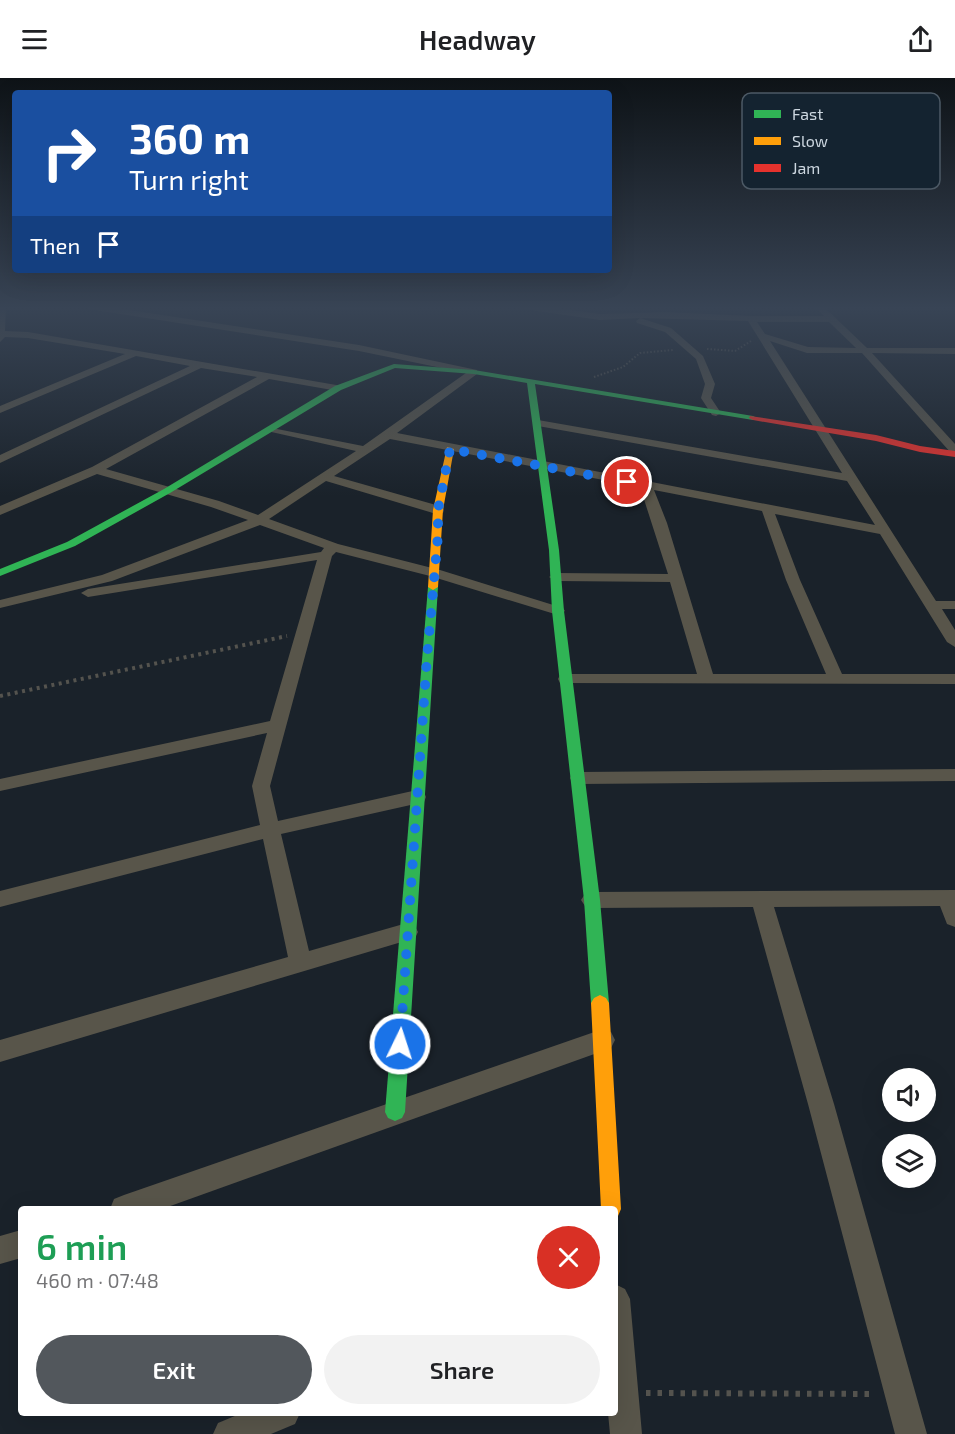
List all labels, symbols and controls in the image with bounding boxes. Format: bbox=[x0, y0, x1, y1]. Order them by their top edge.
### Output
icon: menu bbox=[18, 23, 51, 56]
text: Headway bbox=[419, 23, 536, 55]
icon: share bbox=[904, 23, 937, 56]
legend bbox=[742, 93, 940, 189]
text: Fast bbox=[792, 104, 823, 123]
text: 360 m bbox=[129, 112, 250, 162]
icon: right bbox=[30, 114, 108, 192]
text: Slow bbox=[792, 131, 828, 150]
text: Jam bbox=[792, 158, 820, 177]
text: Turn right bbox=[129, 163, 249, 195]
icon: arrive bbox=[92, 228, 125, 261]
text: Then bbox=[30, 232, 80, 258]
pin bbox=[601, 456, 652, 507]
icon: arrive bbox=[610, 465, 643, 498]
position arrow bbox=[368, 1012, 432, 1076]
map controls bbox=[882, 1068, 936, 1188]
button: sound bbox=[882, 1068, 936, 1122]
button: layers bbox=[882, 1134, 936, 1188]
text: 6 min bbox=[36, 1224, 127, 1267]
button: close bbox=[537, 1226, 600, 1289]
text: 460 m · 07:48 bbox=[36, 1268, 159, 1292]
button: Exit bbox=[36, 1335, 312, 1404]
button: Share bbox=[324, 1335, 600, 1404]

